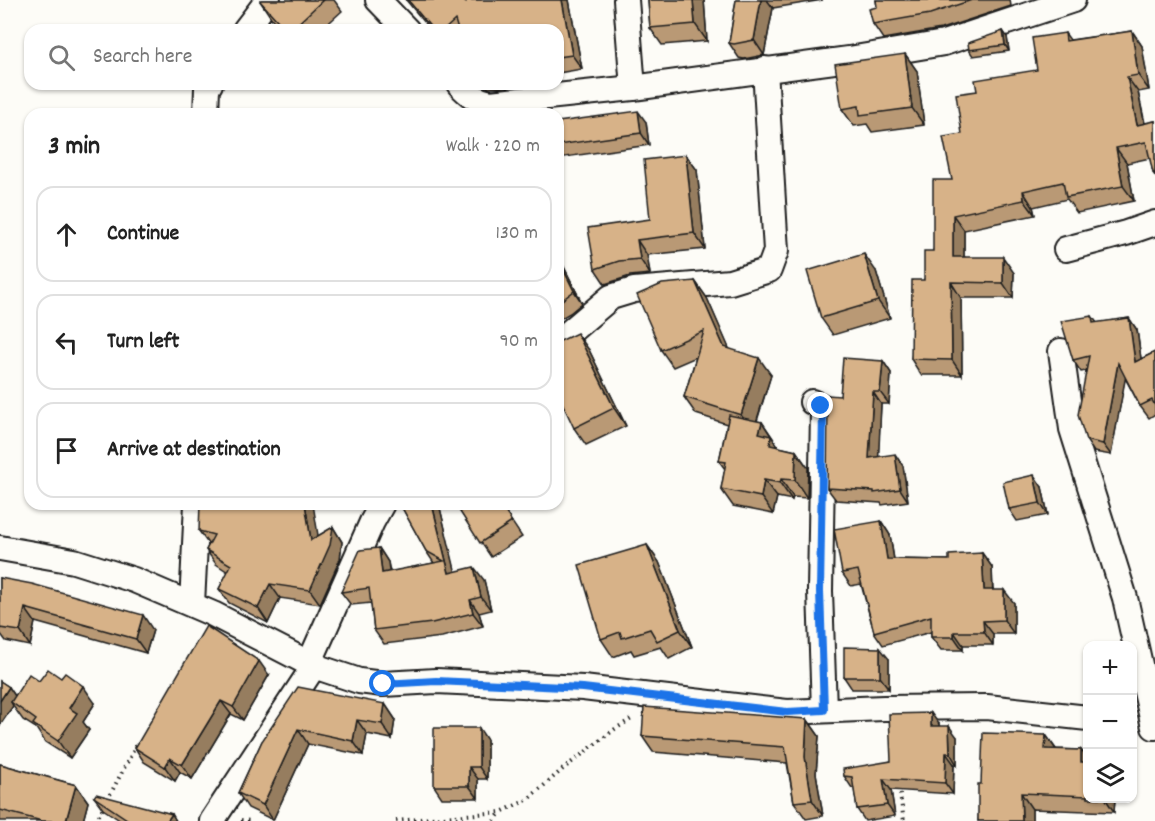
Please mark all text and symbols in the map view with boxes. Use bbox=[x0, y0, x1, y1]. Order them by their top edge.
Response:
search box bbox=[24, 24, 564, 90]
icon: search bbox=[45, 41, 78, 74]
text: Search here bbox=[93, 42, 192, 73]
text: 3 min bbox=[48, 129, 100, 166]
text: Walk · 220 m bbox=[446, 133, 540, 161]
icon: ahead bbox=[50, 218, 83, 251]
text: Continue bbox=[107, 219, 179, 250]
text: 130 m bbox=[496, 220, 538, 248]
icon: left bbox=[50, 326, 83, 359]
text: Turn left bbox=[107, 327, 179, 358]
text: 90 m bbox=[500, 328, 538, 356]
route end bbox=[807, 392, 833, 418]
icon: arrive bbox=[50, 434, 83, 467]
text: Arrive at destination bbox=[107, 435, 281, 466]
map controls bbox=[1083, 641, 1137, 803]
button: + bbox=[1083, 641, 1137, 695]
route start bbox=[369, 670, 395, 696]
button: − bbox=[1083, 695, 1137, 749]
button: layers bbox=[1083, 749, 1137, 803]

